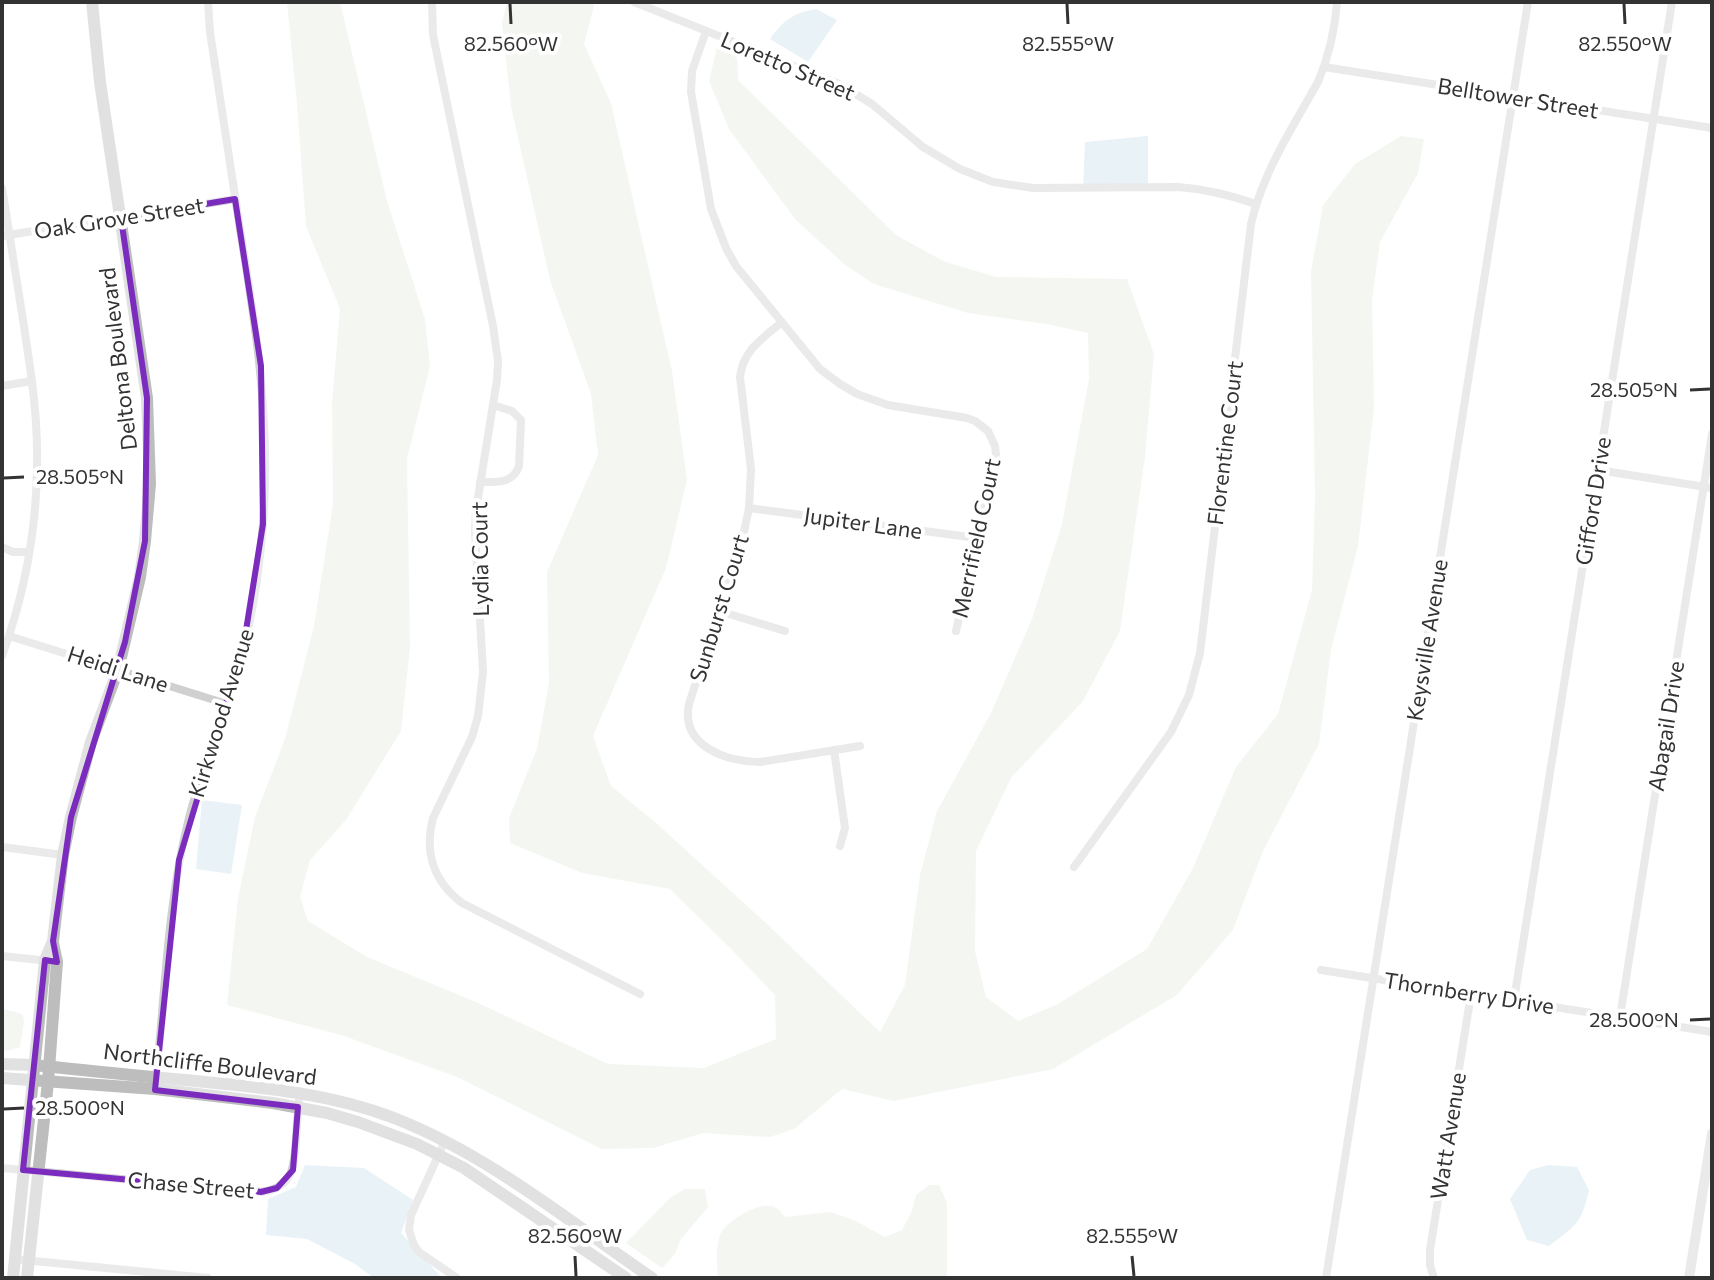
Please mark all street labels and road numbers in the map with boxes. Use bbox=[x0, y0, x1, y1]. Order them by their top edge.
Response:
street label: Loretto Street bbox=[717, 25, 859, 106]
street label: Belltower Street bbox=[1436, 71, 1600, 124]
street label: Oak Grove Street bbox=[32, 191, 206, 244]
street label: Deltona Boulevard bbox=[93, 266, 142, 452]
street label: Florentine Court bbox=[1201, 359, 1248, 527]
street label: Gifford Drive bbox=[1569, 435, 1616, 567]
street label: Merrifield Court bbox=[945, 456, 1006, 620]
street label: Lydia Court bbox=[465, 501, 494, 617]
street label: Jupiter Lane bbox=[802, 501, 924, 544]
street label: Sunburst Court bbox=[683, 531, 754, 685]
street label: Keysville Avenue bbox=[1400, 557, 1453, 723]
street label: Kirkwood Avenue bbox=[182, 625, 259, 800]
street label: Heidi Lane bbox=[64, 640, 172, 698]
street label: Abagail Drive bbox=[1642, 659, 1689, 793]
street label: Thornberry Drive bbox=[1382, 966, 1556, 1019]
street label: Northcliffe Boulevard bbox=[102, 1037, 318, 1090]
street label: Watt Avenue bbox=[1424, 1070, 1471, 1201]
street label: Chase Street bbox=[127, 1166, 256, 1203]

